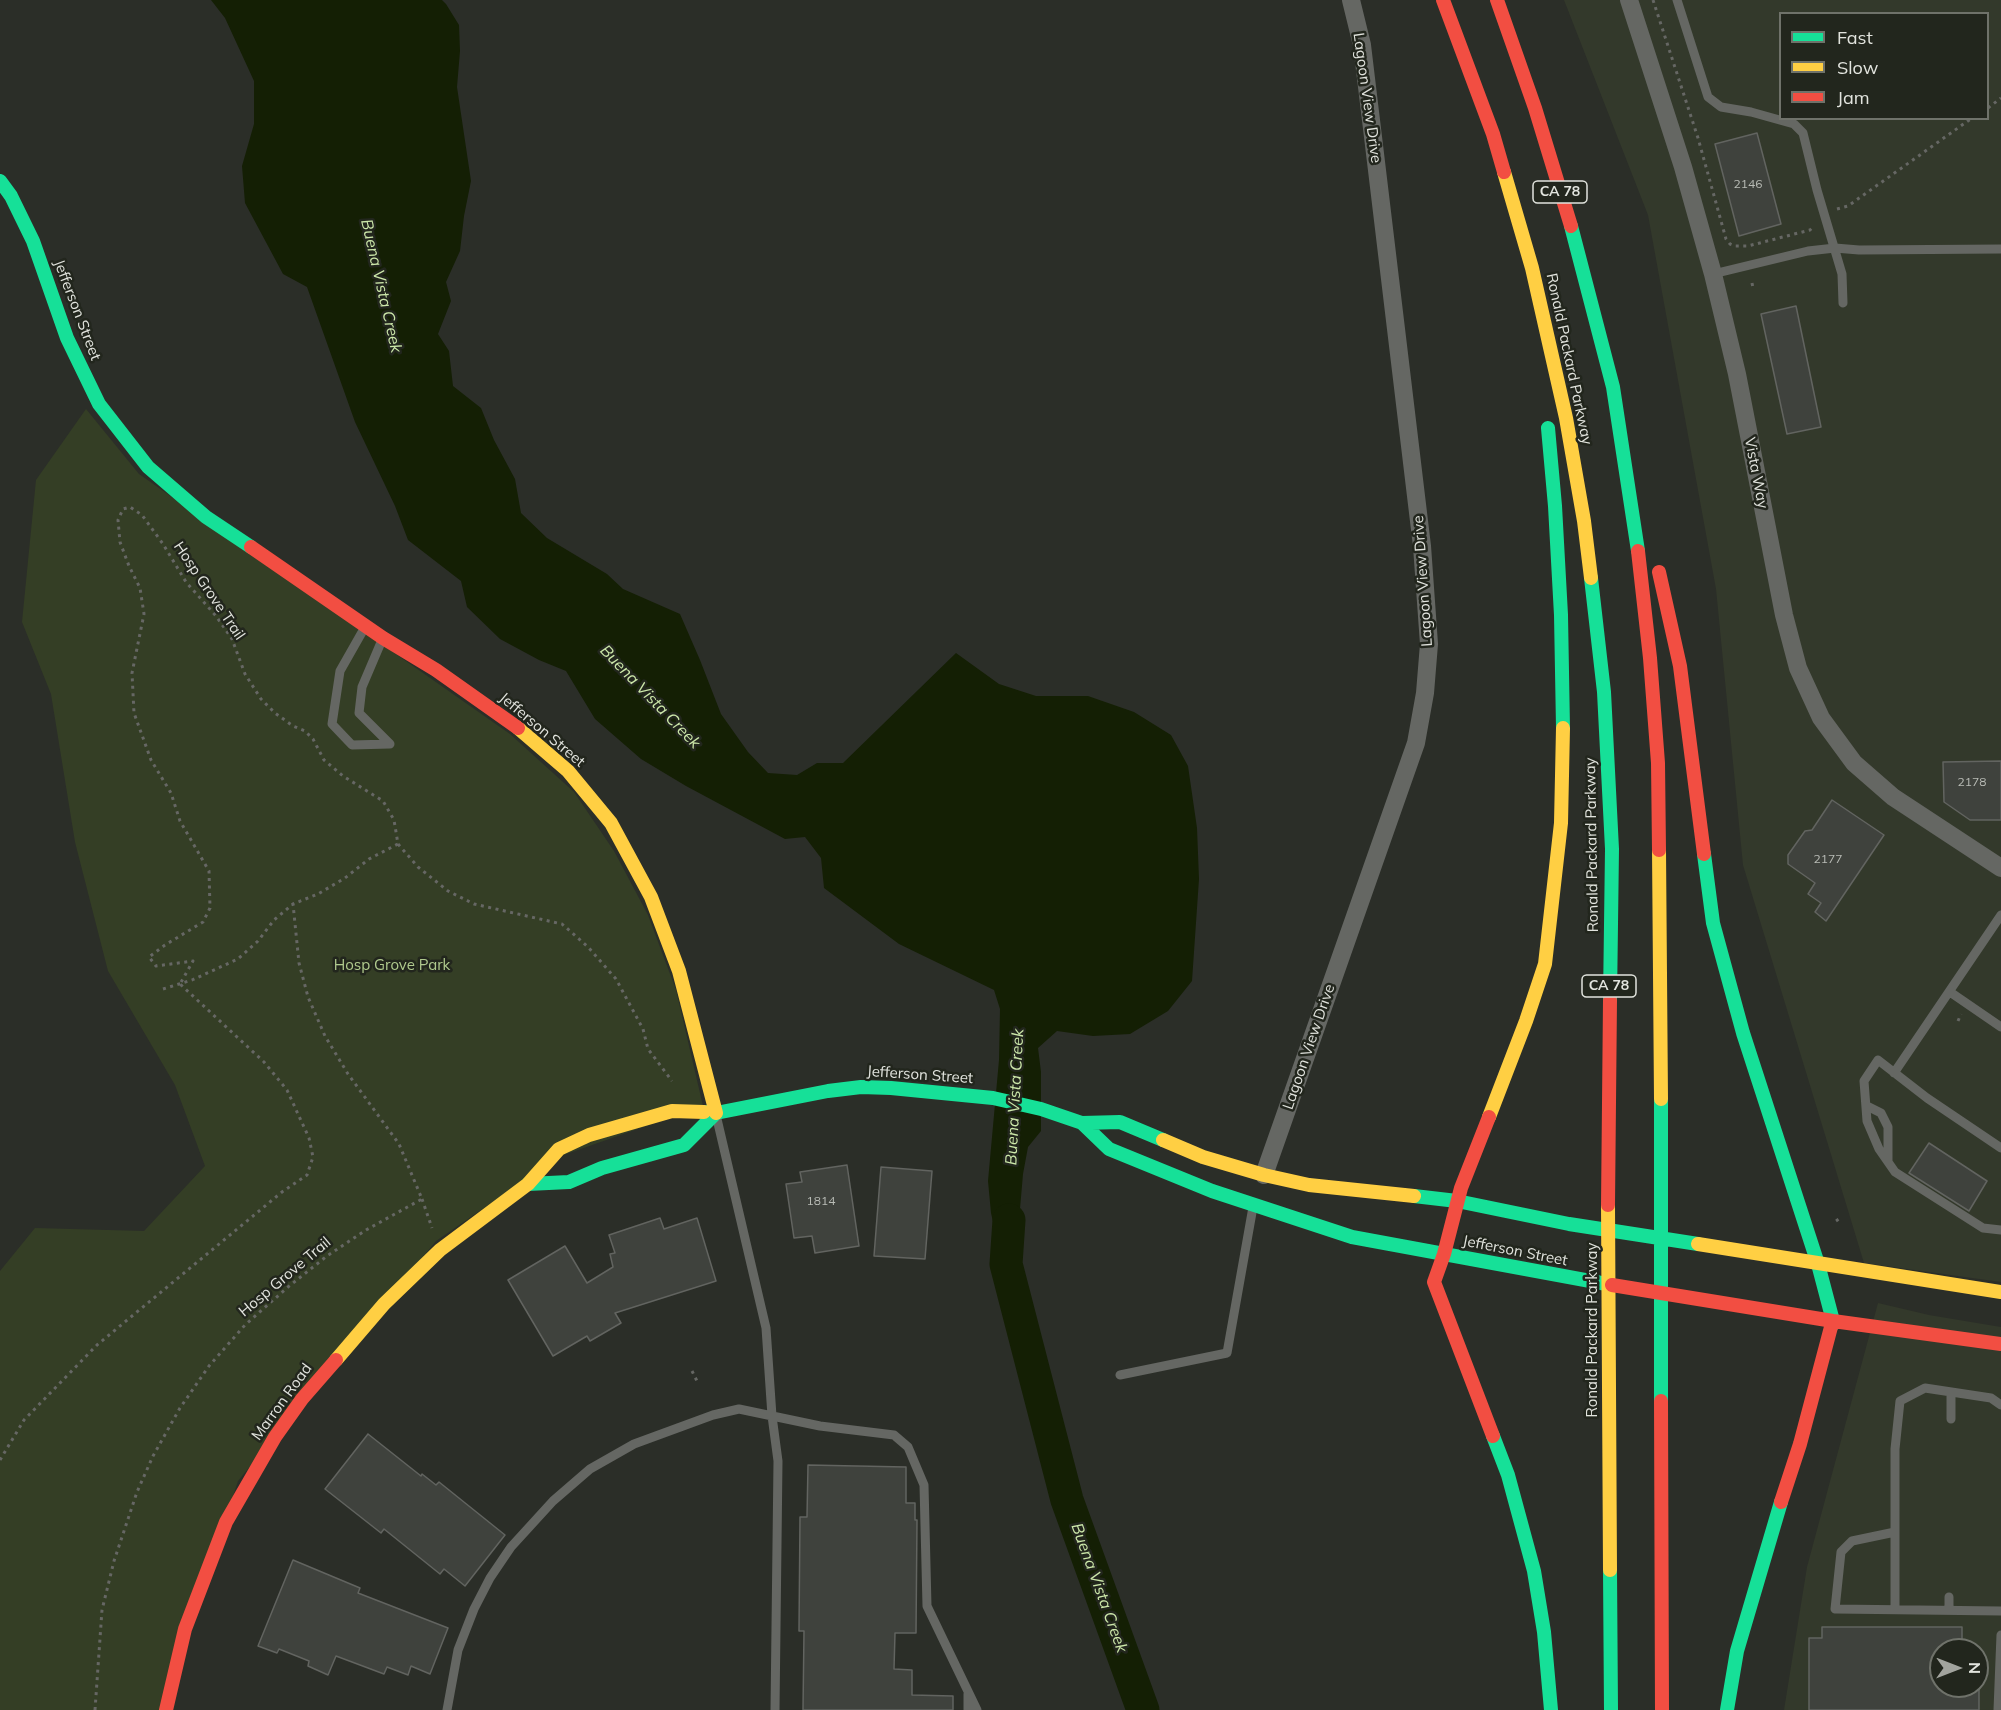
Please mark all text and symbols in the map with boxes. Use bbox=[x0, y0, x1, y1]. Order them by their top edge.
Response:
legend bbox=[1779, 12, 1989, 120]
text: Fast bbox=[1837, 26, 1873, 49]
street label: Lagoon View Drive bbox=[1349, 32, 1385, 164]
text: Slow bbox=[1837, 56, 1878, 79]
text: Jam bbox=[1837, 86, 1870, 109]
house number: 2146 bbox=[1734, 177, 1762, 191]
road number: CA 78 bbox=[1533, 181, 1587, 203]
water label: Buena Vista Creek bbox=[356, 217, 406, 355]
street label: Jefferson Street bbox=[50, 257, 104, 363]
street label: Ronald Packard Parkway bbox=[1542, 272, 1596, 446]
street label: Vista Way bbox=[1740, 436, 1772, 510]
street label: Lagoon View Drive bbox=[1409, 515, 1437, 647]
street label: Hosp Grove Trail bbox=[170, 538, 248, 644]
water label: Buena Vista Creek bbox=[596, 641, 704, 753]
street label: Jefferson Street bbox=[495, 689, 589, 771]
street label: Ronald Packard Parkway bbox=[1581, 757, 1603, 933]
house number: 2178 bbox=[1958, 775, 1986, 789]
house number: 2177 bbox=[1814, 852, 1842, 866]
park label: Hosp Grove Park bbox=[334, 956, 450, 974]
road number: CA 78 bbox=[1582, 975, 1636, 997]
street label: Lagoon View Drive bbox=[1279, 982, 1339, 1112]
water label: Buena Vista Creek bbox=[1002, 1028, 1028, 1166]
street label: Jefferson Street bbox=[866, 1062, 974, 1088]
house number: 1814 bbox=[807, 1194, 835, 1208]
street label: Jefferson Street bbox=[1461, 1232, 1569, 1270]
street label: Hosp Grove Trail bbox=[235, 1233, 335, 1321]
street label: Ronald Packard Parkway bbox=[1583, 1243, 1601, 1417]
street label: Marron Road bbox=[248, 1360, 316, 1444]
water label: Buena Vista Creek bbox=[1067, 1521, 1131, 1655]
north arrow bbox=[1929, 1638, 1989, 1698]
text: N bbox=[1965, 1662, 1985, 1674]

